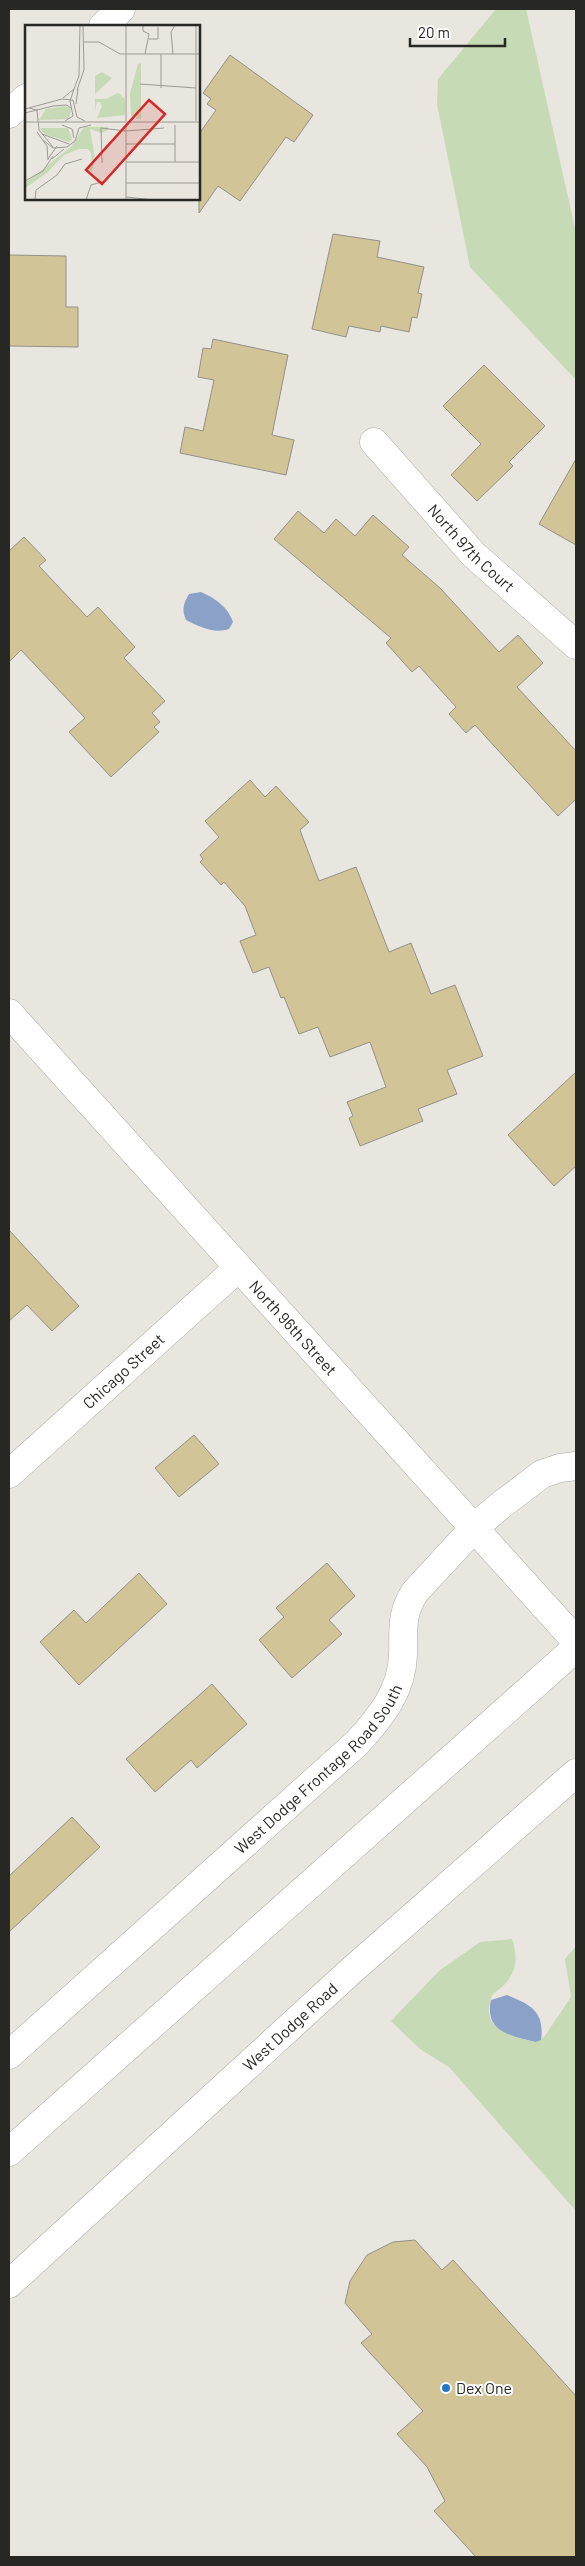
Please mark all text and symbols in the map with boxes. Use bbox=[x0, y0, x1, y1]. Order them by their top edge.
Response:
scale bar bbox=[410, 15, 505, 47]
text: 20 m bbox=[418, 23, 450, 41]
inset map bbox=[25, 25, 200, 200]
street label: North 97th Court bbox=[424, 500, 519, 595]
street label: North 96th Street bbox=[246, 1276, 341, 1379]
street label: Chicago Street bbox=[78, 1329, 168, 1412]
street label: West Dodge Frontage Road South bbox=[230, 1681, 405, 1857]
street label: West Dodge Road bbox=[238, 1978, 341, 2074]
place label: Dex One bbox=[456, 2378, 512, 2397]
marker: Dex One bbox=[440, 2382, 452, 2394]

